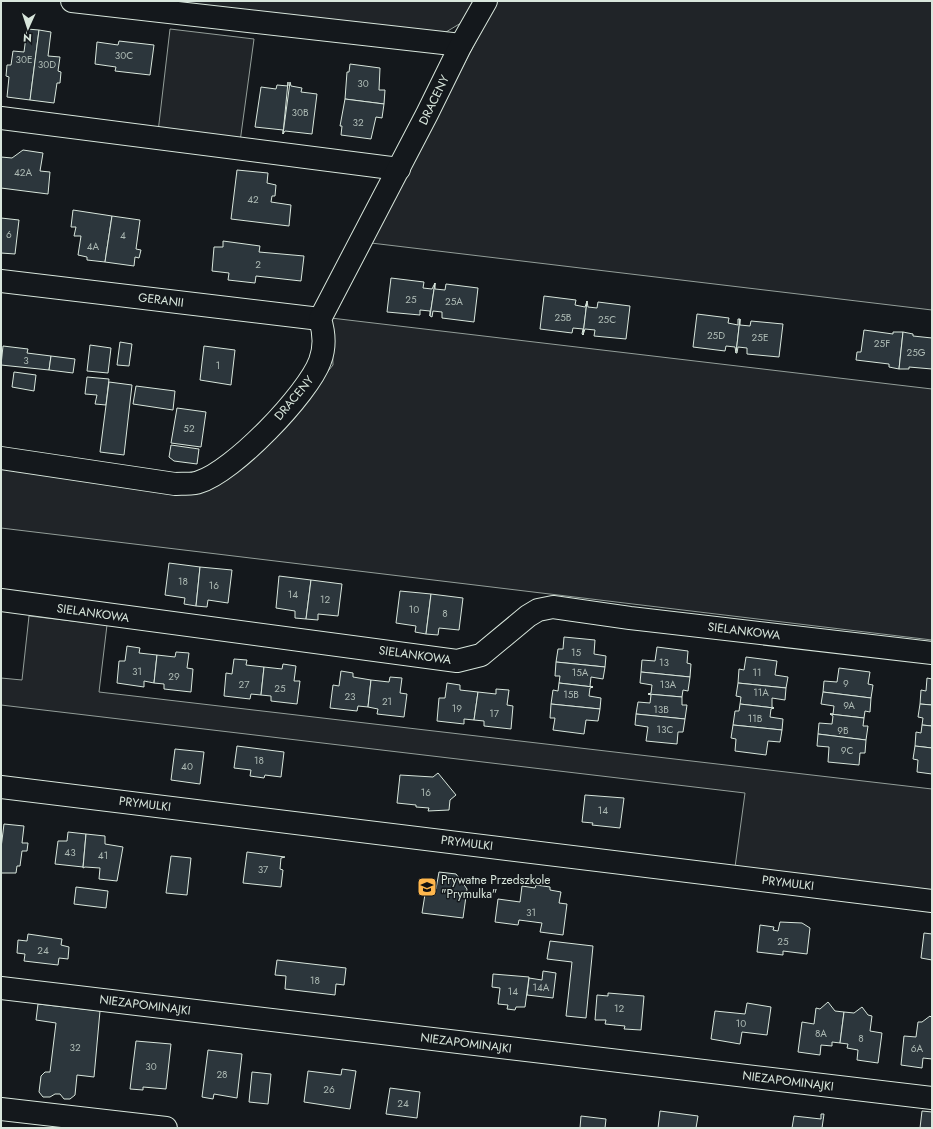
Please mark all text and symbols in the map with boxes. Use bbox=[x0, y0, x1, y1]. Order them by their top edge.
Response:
north arrow bbox=[8, 8, 48, 48]
text: N bbox=[23, 30, 32, 46]
house number: 30C bbox=[115, 48, 133, 63]
house number: 30E bbox=[16, 52, 32, 67]
house number: 30D bbox=[38, 57, 56, 72]
street label: DRACENY bbox=[414, 72, 454, 128]
house number: 30 bbox=[357, 76, 369, 91]
house number: 30B bbox=[291, 105, 309, 120]
house number: 32 bbox=[352, 115, 364, 130]
house number: 42A bbox=[14, 165, 32, 180]
house number: 42 bbox=[247, 192, 259, 207]
house number: 6 bbox=[6, 227, 12, 242]
house number: 4 bbox=[120, 228, 126, 243]
house number: 4A bbox=[87, 239, 100, 254]
house number: 2 bbox=[255, 257, 261, 272]
street label: GERANII bbox=[137, 288, 185, 312]
house number: 25 bbox=[405, 292, 417, 307]
house number: 25A bbox=[445, 294, 463, 309]
house number: 25B bbox=[555, 310, 572, 325]
house number: 25C bbox=[598, 312, 616, 327]
house number: 25D bbox=[707, 328, 725, 343]
house number: 25E bbox=[752, 330, 768, 345]
house number: 25F bbox=[874, 336, 890, 351]
house number: 25G bbox=[906, 345, 926, 360]
house number: 3 bbox=[23, 353, 29, 368]
house number: 1 bbox=[216, 358, 220, 373]
street label: DRACENY bbox=[270, 372, 318, 424]
house number: 52 bbox=[183, 421, 195, 436]
house number: 18 bbox=[178, 574, 188, 589]
house number: 16 bbox=[209, 578, 219, 593]
house number: 14 bbox=[288, 587, 298, 602]
house number: 12 bbox=[320, 592, 330, 607]
street label: SIELANKOWA bbox=[56, 599, 130, 627]
house number: 10 bbox=[409, 602, 419, 617]
house number: 8 bbox=[442, 606, 448, 621]
street label: SIELANKOWA bbox=[707, 618, 781, 644]
street label: SIELANKOWA bbox=[378, 641, 452, 669]
house number: 15 bbox=[571, 645, 581, 660]
house number: 13 bbox=[659, 655, 670, 670]
house number: 31 bbox=[132, 664, 142, 679]
house number: 15A bbox=[572, 665, 589, 680]
house number: 11 bbox=[753, 665, 762, 680]
house number: 29 bbox=[168, 669, 180, 684]
house number: 9 bbox=[843, 676, 849, 691]
house number: 27 bbox=[239, 677, 250, 692]
house number: 13A bbox=[660, 677, 677, 692]
house number: 25 bbox=[274, 681, 286, 696]
house number: 11A bbox=[753, 685, 769, 700]
house number: 15B bbox=[563, 687, 579, 702]
house number: 23 bbox=[344, 689, 356, 704]
house number: 21 bbox=[382, 694, 392, 709]
house number: 9A bbox=[843, 698, 855, 713]
house number: 19 bbox=[452, 701, 462, 716]
house number: 13B bbox=[653, 702, 669, 717]
house number: 17 bbox=[489, 706, 500, 721]
house number: 11B bbox=[748, 711, 763, 726]
house number: 13C bbox=[657, 722, 674, 737]
house number: 9B bbox=[837, 723, 849, 738]
house number: 9C bbox=[841, 743, 853, 758]
house number: 18 bbox=[254, 753, 264, 768]
house number: 40 bbox=[181, 759, 193, 774]
house number: 16 bbox=[421, 785, 431, 800]
street label: PRYMULKI bbox=[118, 792, 172, 816]
house number: 14 bbox=[598, 803, 608, 818]
street label: PRYMULKI bbox=[440, 831, 494, 855]
house number: 43 bbox=[64, 845, 76, 860]
house number: 41 bbox=[98, 848, 108, 863]
house number: 37 bbox=[258, 862, 269, 877]
place label: Prywatne Przedszkole "Prymulka" bbox=[441, 871, 550, 903]
street label: PRYMULKI bbox=[761, 871, 815, 895]
school or university icon: Prywatne Przedszkole "Prymulka" bbox=[416, 876, 438, 898]
house number: 31 bbox=[526, 905, 536, 920]
house number: 25 bbox=[777, 934, 789, 949]
house number: 24 bbox=[37, 943, 49, 958]
house number: 18 bbox=[310, 973, 320, 988]
house number: 14A bbox=[533, 980, 550, 995]
house number: 14 bbox=[508, 984, 518, 999]
street label: NIEZAPOMINAJKI bbox=[98, 990, 192, 1020]
house number: 12 bbox=[614, 1001, 624, 1016]
house number: 10 bbox=[736, 1016, 746, 1031]
house number: 8A bbox=[815, 1026, 827, 1041]
street label: NIEZAPOMINAJKI bbox=[419, 1028, 513, 1058]
house number: 8 bbox=[858, 1031, 864, 1046]
house number: 32 bbox=[69, 1040, 81, 1055]
house number: 6A bbox=[911, 1041, 924, 1056]
house number: 30 bbox=[145, 1059, 157, 1074]
street label: NIEZAPOMINAJKI bbox=[741, 1066, 835, 1096]
house number: 28 bbox=[216, 1067, 228, 1082]
house number: 26 bbox=[323, 1082, 335, 1097]
house number: 24 bbox=[397, 1096, 409, 1111]

